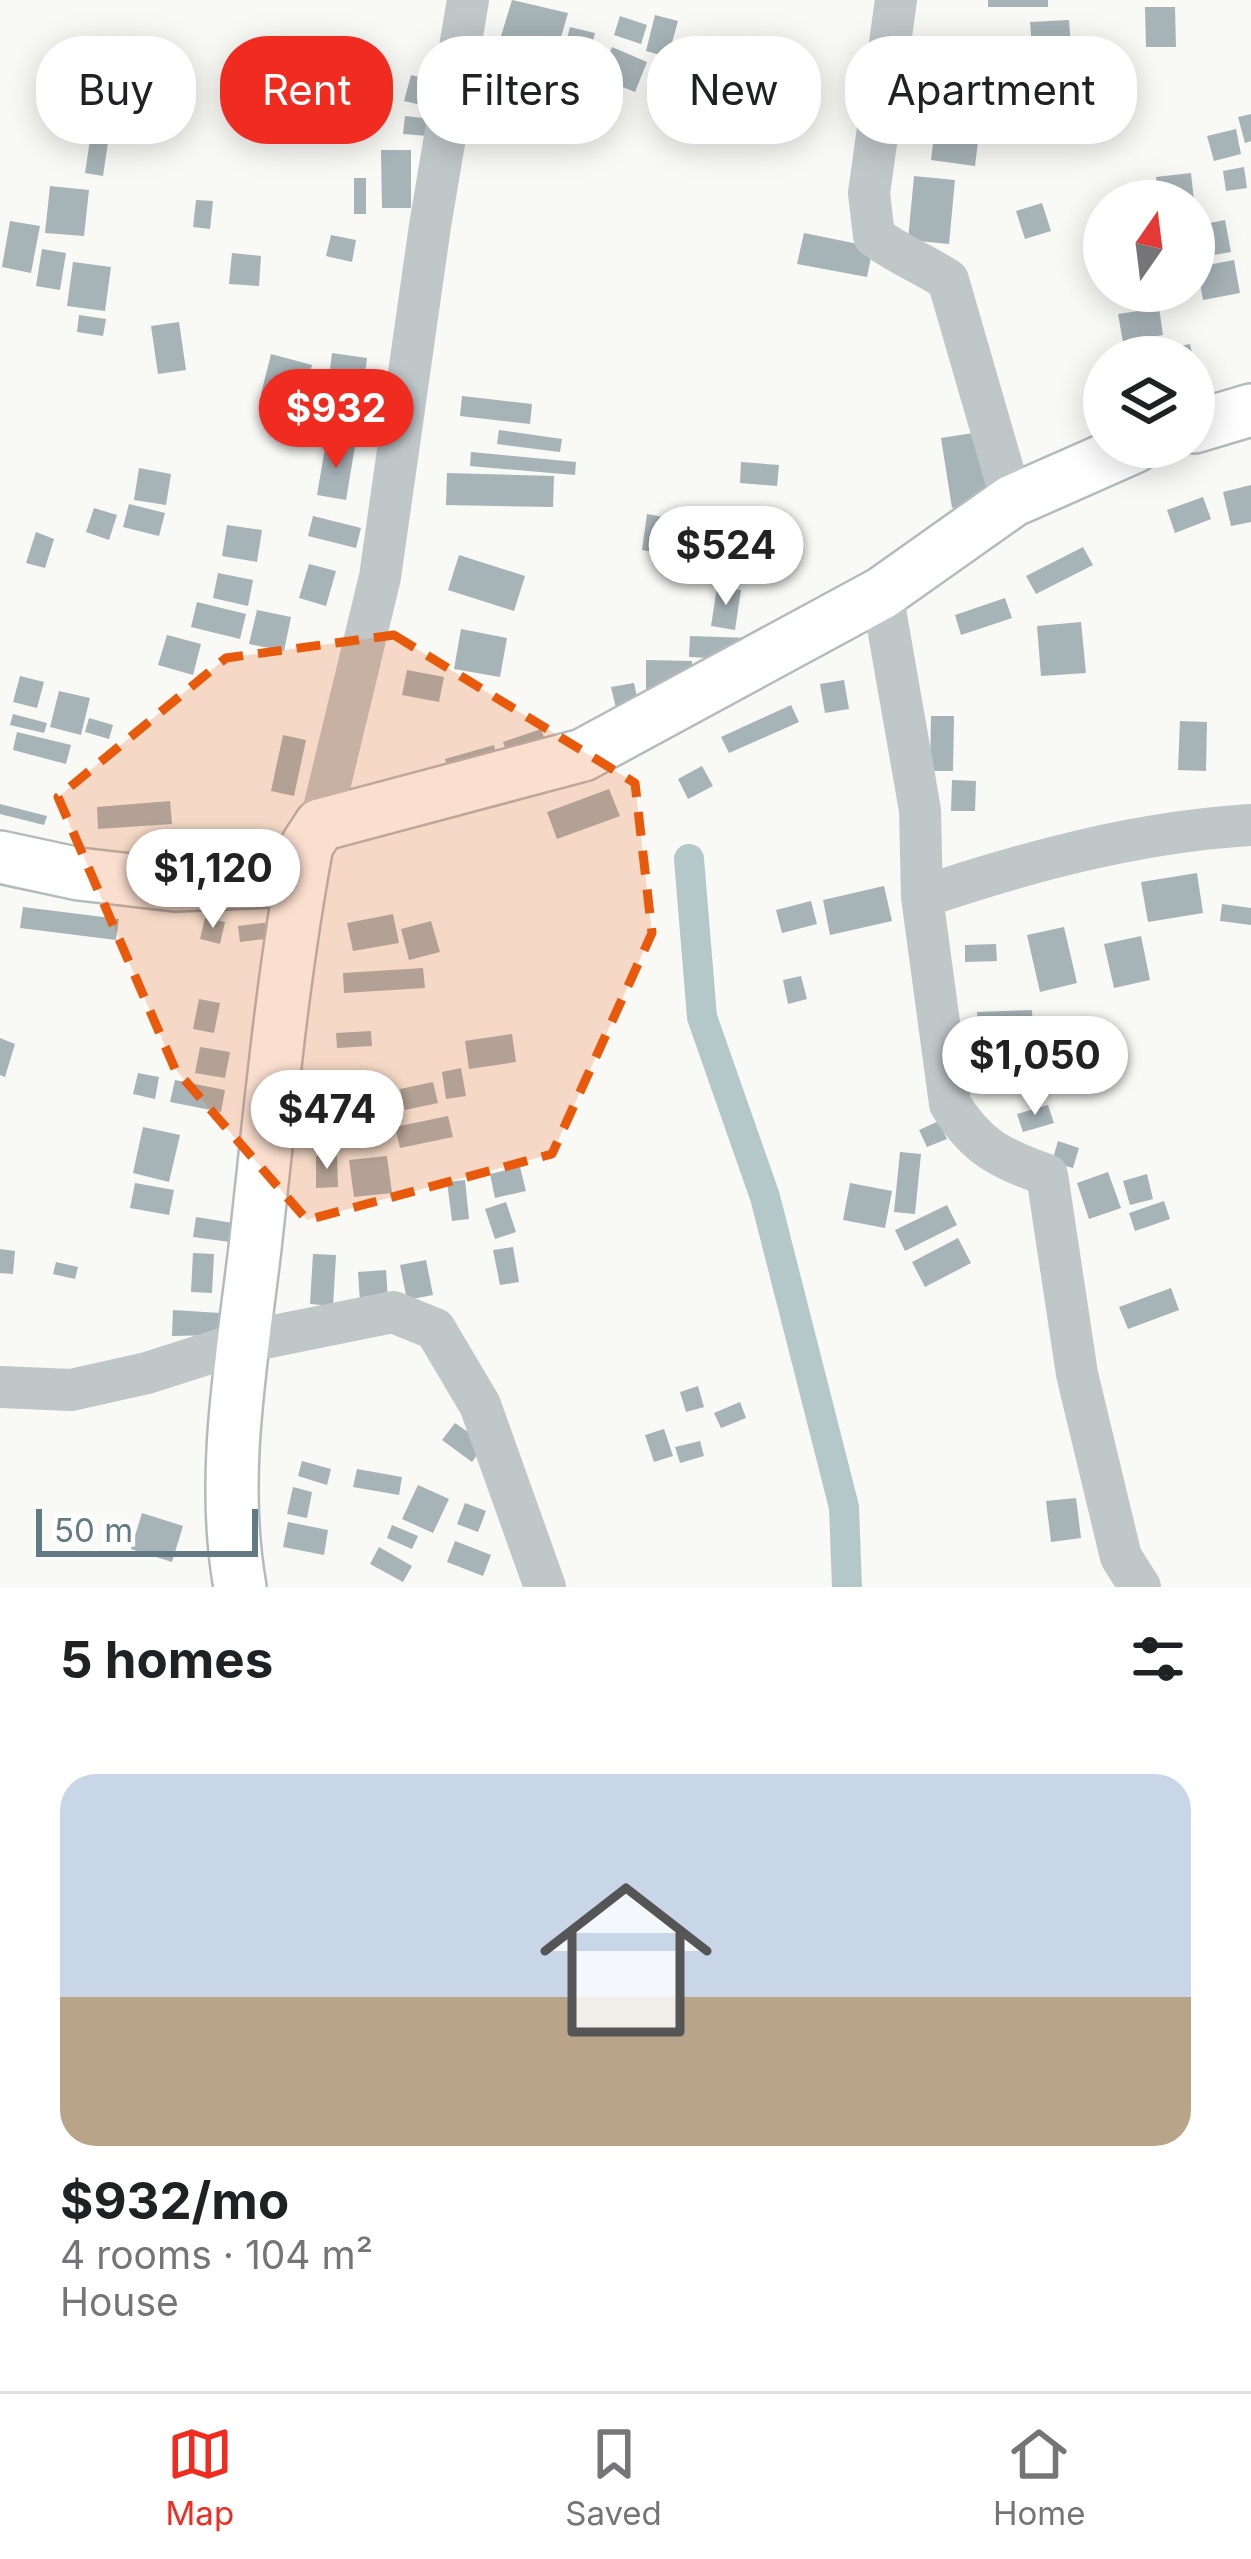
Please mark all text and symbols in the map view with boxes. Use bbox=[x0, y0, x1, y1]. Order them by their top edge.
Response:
chip: Buy bbox=[36, 36, 196, 144]
chip: Rent bbox=[220, 36, 393, 144]
chip: Filters bbox=[417, 36, 623, 144]
chip: New bbox=[647, 36, 821, 144]
chip: Apartment bbox=[845, 36, 1137, 144]
north arrow bbox=[1083, 180, 1215, 312]
map controls bbox=[1083, 180, 1215, 468]
button: layers bbox=[1083, 336, 1215, 468]
pin: $932 bbox=[265, 369, 407, 471]
text: $932 bbox=[286, 384, 386, 431]
pin: $524 bbox=[655, 506, 797, 608]
text: $524 bbox=[676, 521, 776, 568]
pin: $1,120 bbox=[115, 829, 311, 931]
text: $1,120 bbox=[153, 844, 273, 891]
pin: $1,050 bbox=[937, 1016, 1133, 1118]
text: $1,050 bbox=[969, 1031, 1101, 1078]
pin: $474 bbox=[256, 1070, 398, 1172]
text: $474 bbox=[278, 1085, 376, 1132]
scale bar bbox=[36, 1503, 258, 1556]
text: 50 m bbox=[54, 1510, 133, 1550]
icon: filters bbox=[1125, 1626, 1191, 1692]
text: 5 homes bbox=[60, 1629, 273, 1690]
icon: home bbox=[518, 1852, 734, 2068]
text: $932/mo bbox=[60, 2170, 289, 2231]
text: 4 rooms · 104 m² bbox=[60, 2231, 373, 2278]
text: House bbox=[60, 2278, 179, 2325]
tab: Map bbox=[166, 2421, 234, 2533]
tab: Saved bbox=[565, 2421, 662, 2533]
tab: Home bbox=[993, 2421, 1085, 2533]

